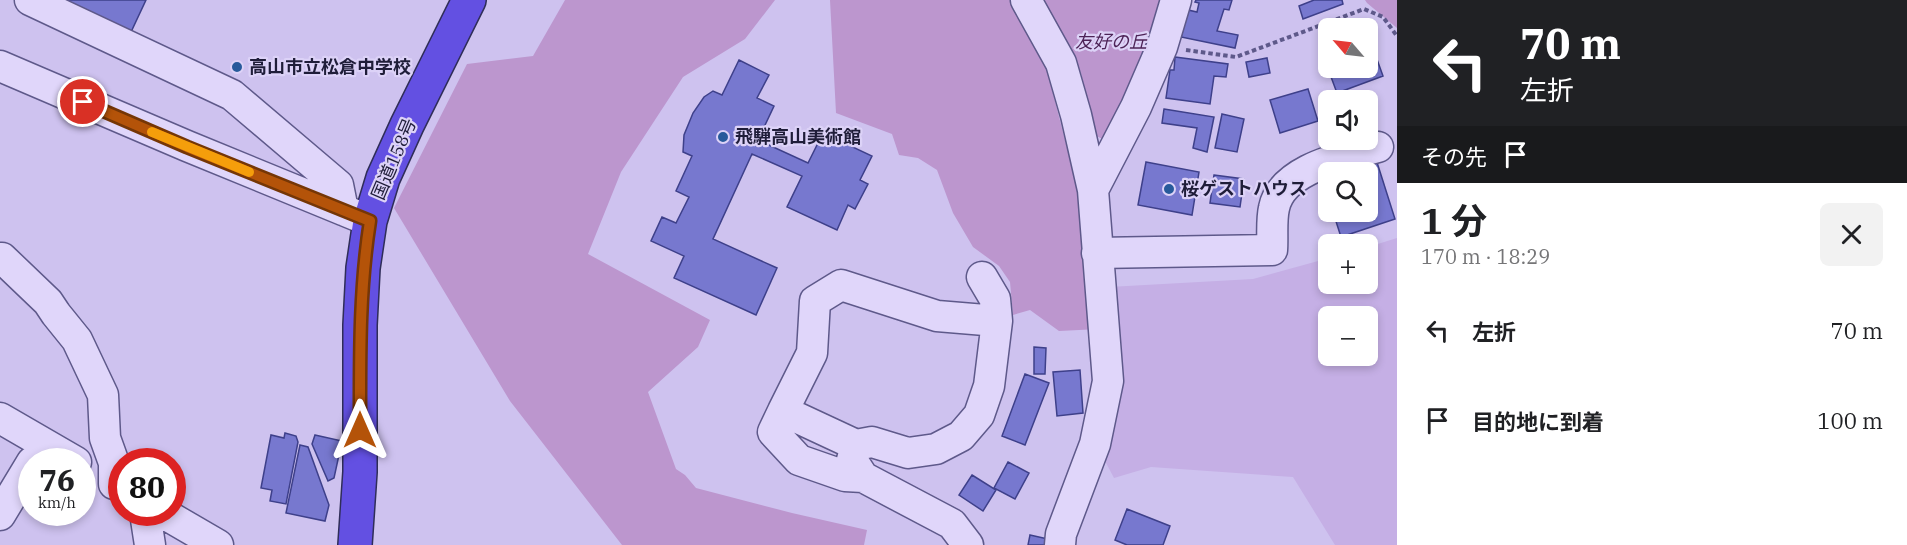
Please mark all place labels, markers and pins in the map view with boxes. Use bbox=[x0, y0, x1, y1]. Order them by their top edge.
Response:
place label: 高山市立松倉中学校 bbox=[249, 55, 411, 78]
marker: 高山市立松倉中学校 bbox=[230, 60, 244, 74]
pin bbox=[57, 76, 108, 127]
place label: 飛騨高山美術館 bbox=[735, 125, 861, 148]
marker: 飛騨高山美術館 bbox=[716, 130, 730, 144]
place label: 桜ゲストハウス bbox=[1181, 177, 1307, 200]
marker: 桜ゲストハウス bbox=[1162, 182, 1176, 196]

